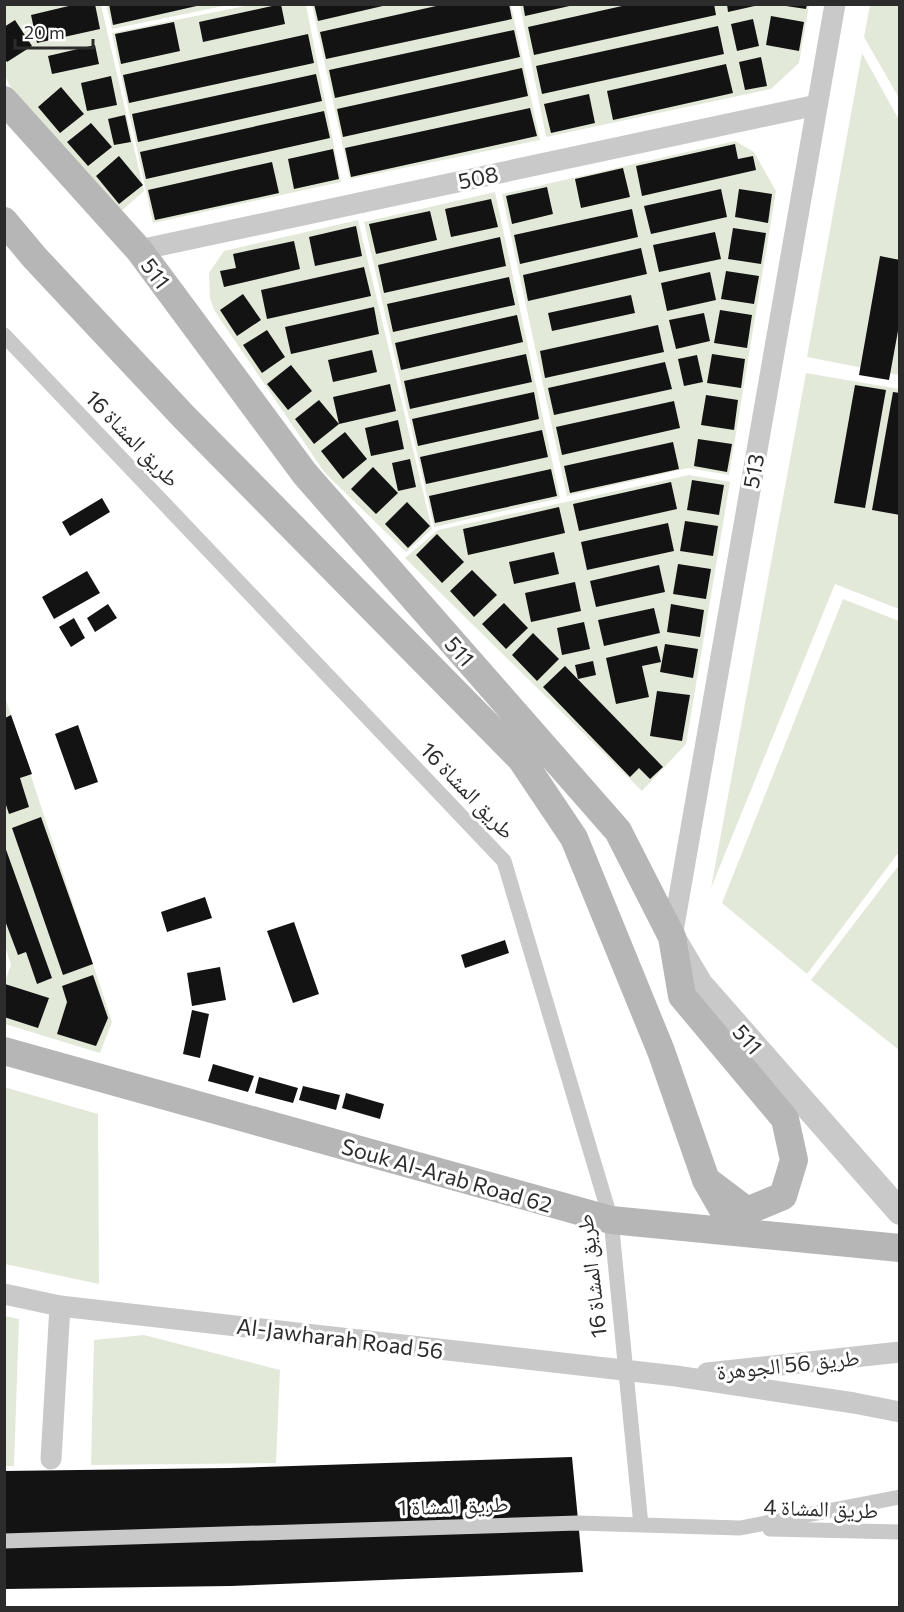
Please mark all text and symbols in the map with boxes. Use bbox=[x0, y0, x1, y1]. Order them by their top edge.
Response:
scale bar bbox=[15, 12, 93, 50]
text: 20 m bbox=[24, 21, 65, 43]
street label: 508 bbox=[455, 160, 501, 194]
street label: 511 bbox=[136, 252, 176, 294]
street label: طريق المشاة 16 bbox=[79, 384, 186, 493]
street label: 513 bbox=[737, 452, 769, 490]
street label: 511 bbox=[439, 630, 481, 672]
street label: طريق المشاة 16 bbox=[414, 736, 521, 845]
street label: 511 bbox=[727, 1018, 769, 1060]
street label: Souk Al-Arab Road 62 bbox=[339, 1132, 555, 1218]
street label: طريق المشاة 16 bbox=[570, 1213, 613, 1339]
street label: Al-Jawharah Road 56 bbox=[235, 1312, 445, 1364]
street label: طريق 56 الجوهرة bbox=[715, 1343, 861, 1386]
street label: طريق المشاة 1 bbox=[397, 1490, 509, 1521]
street label: طريق المشاة 4 bbox=[763, 1493, 879, 1524]

